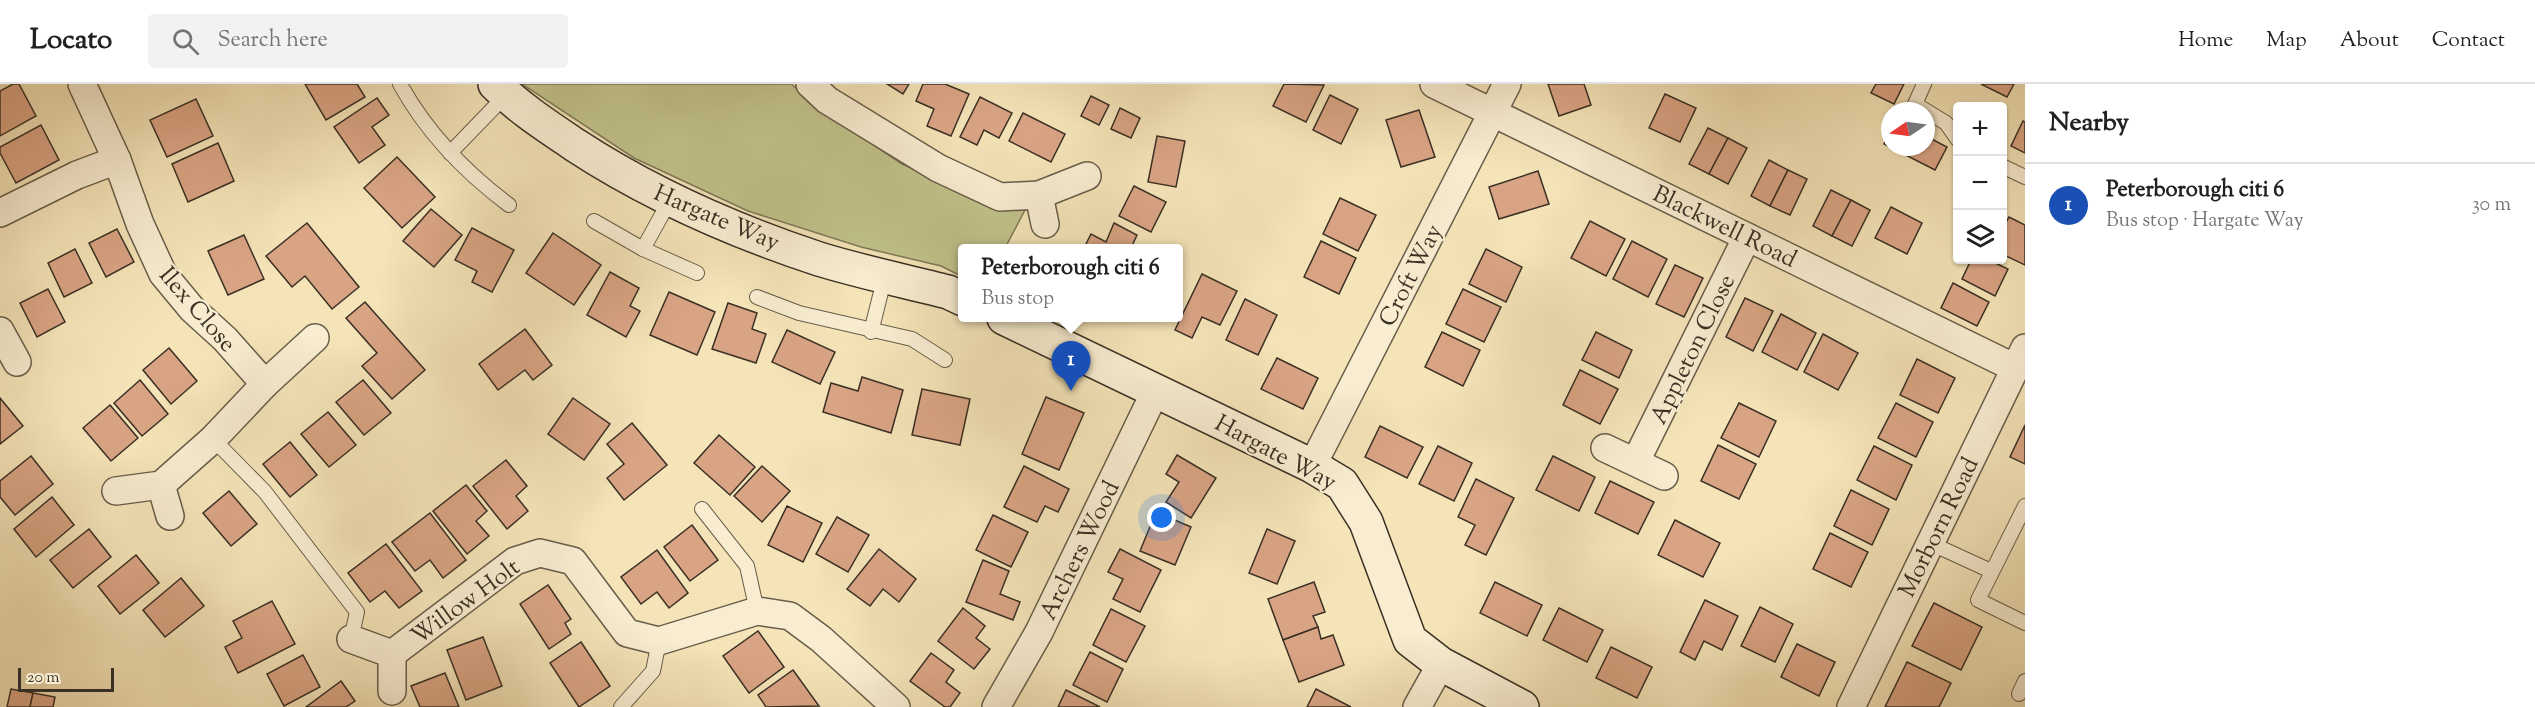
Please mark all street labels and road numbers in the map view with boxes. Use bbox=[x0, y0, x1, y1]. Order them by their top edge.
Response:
street label: Hargate Way bbox=[648, 177, 784, 261]
street label: Blackwell Road bbox=[1646, 178, 1802, 278]
street label: Croft Way bbox=[1372, 219, 1452, 333]
street label: Ilex Close bbox=[150, 260, 243, 360]
street label: Appleton Close bbox=[1643, 269, 1745, 431]
street label: Hargate Way bbox=[1208, 407, 1342, 500]
street label: Morborn Road bbox=[1891, 452, 1989, 604]
street label: Archers Wood bbox=[1032, 475, 1129, 626]
street label: Willow Holt bbox=[405, 551, 528, 654]

